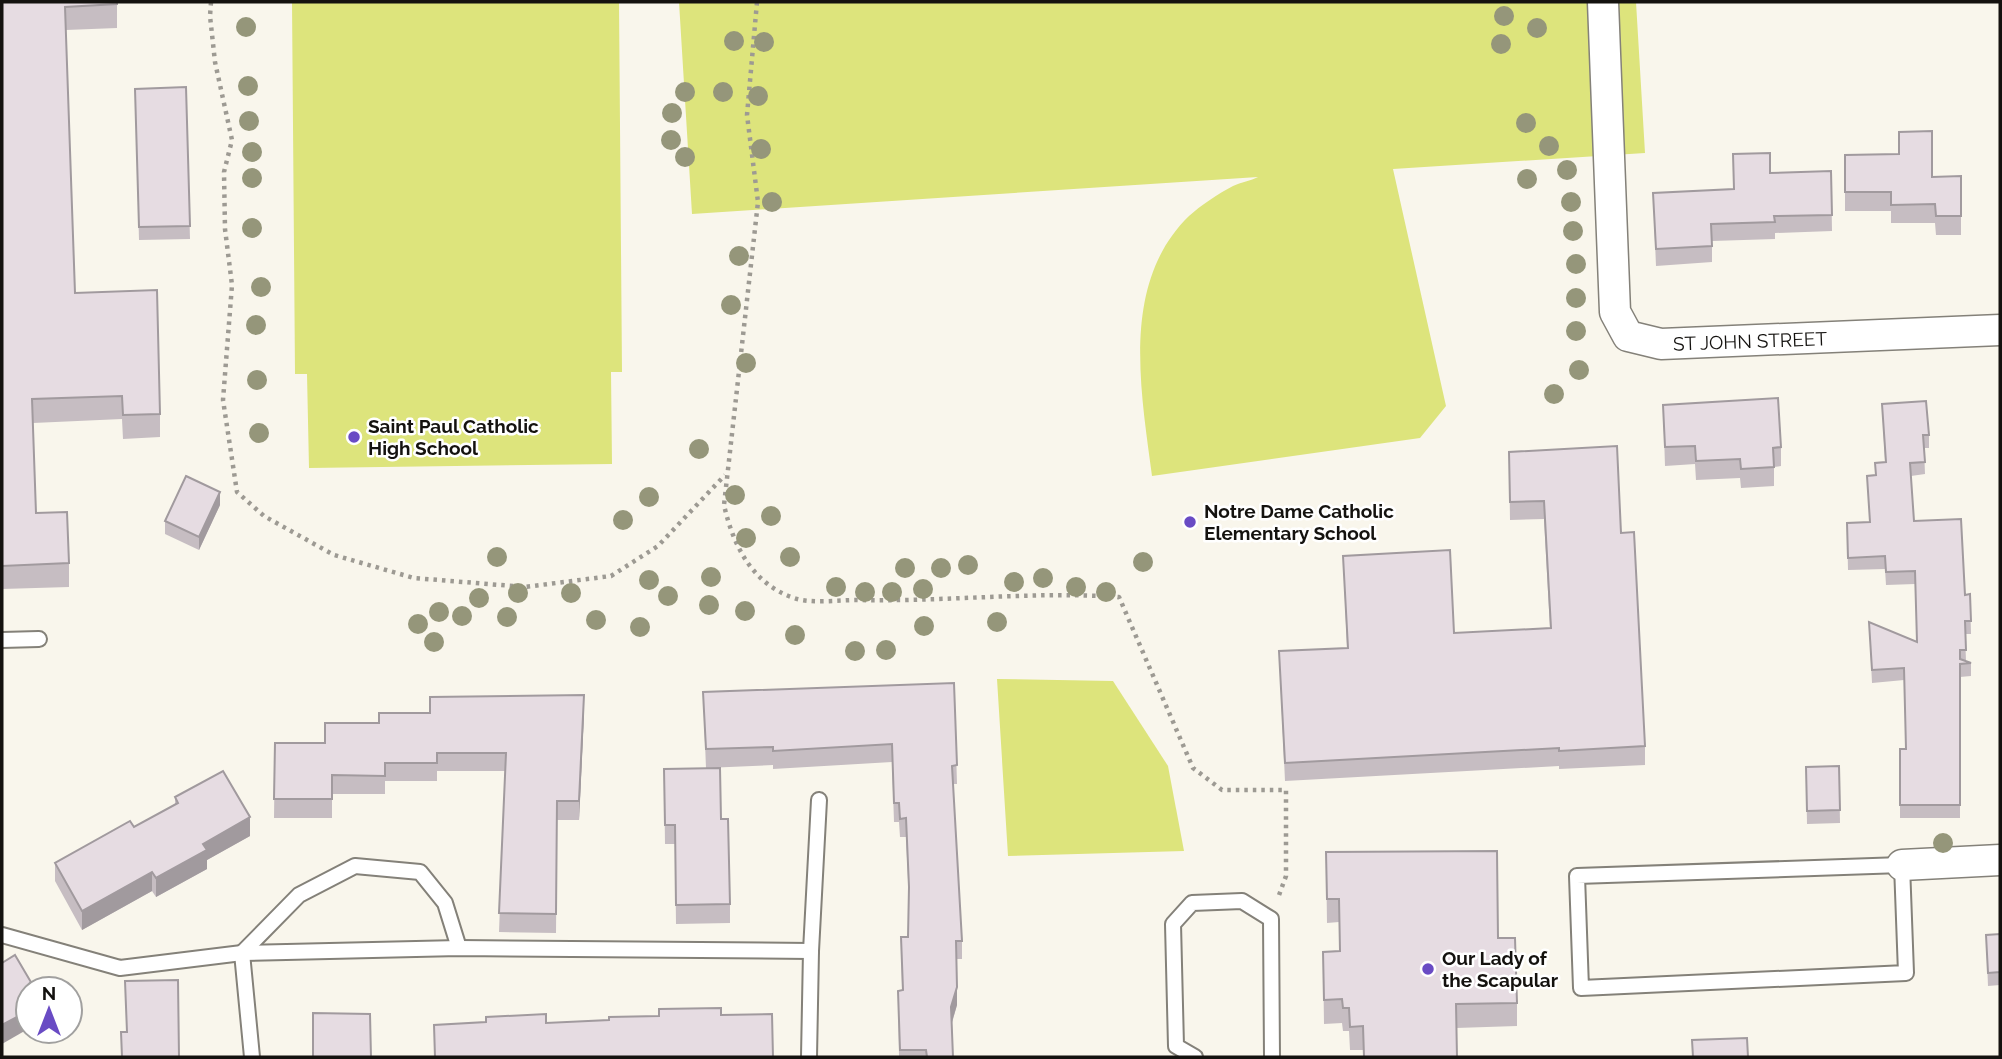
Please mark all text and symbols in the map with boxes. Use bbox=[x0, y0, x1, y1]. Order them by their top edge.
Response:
street label: ST JOHN STREET bbox=[1673, 327, 1828, 355]
place label: Saint Paul Catholic High School bbox=[368, 415, 539, 459]
marker: Saint Paul Catholic High School bbox=[346, 429, 362, 445]
place label: Notre Dame Catholic Elementary School bbox=[1204, 500, 1394, 544]
marker: Notre Dame Catholic Elementary School bbox=[1182, 514, 1198, 530]
place label: Our Lady of the Scapular bbox=[1442, 947, 1559, 991]
marker: Our Lady of the Scapular bbox=[1420, 961, 1436, 977]
north arrow bbox=[14, 975, 84, 1045]
text: N bbox=[42, 982, 56, 1004]

